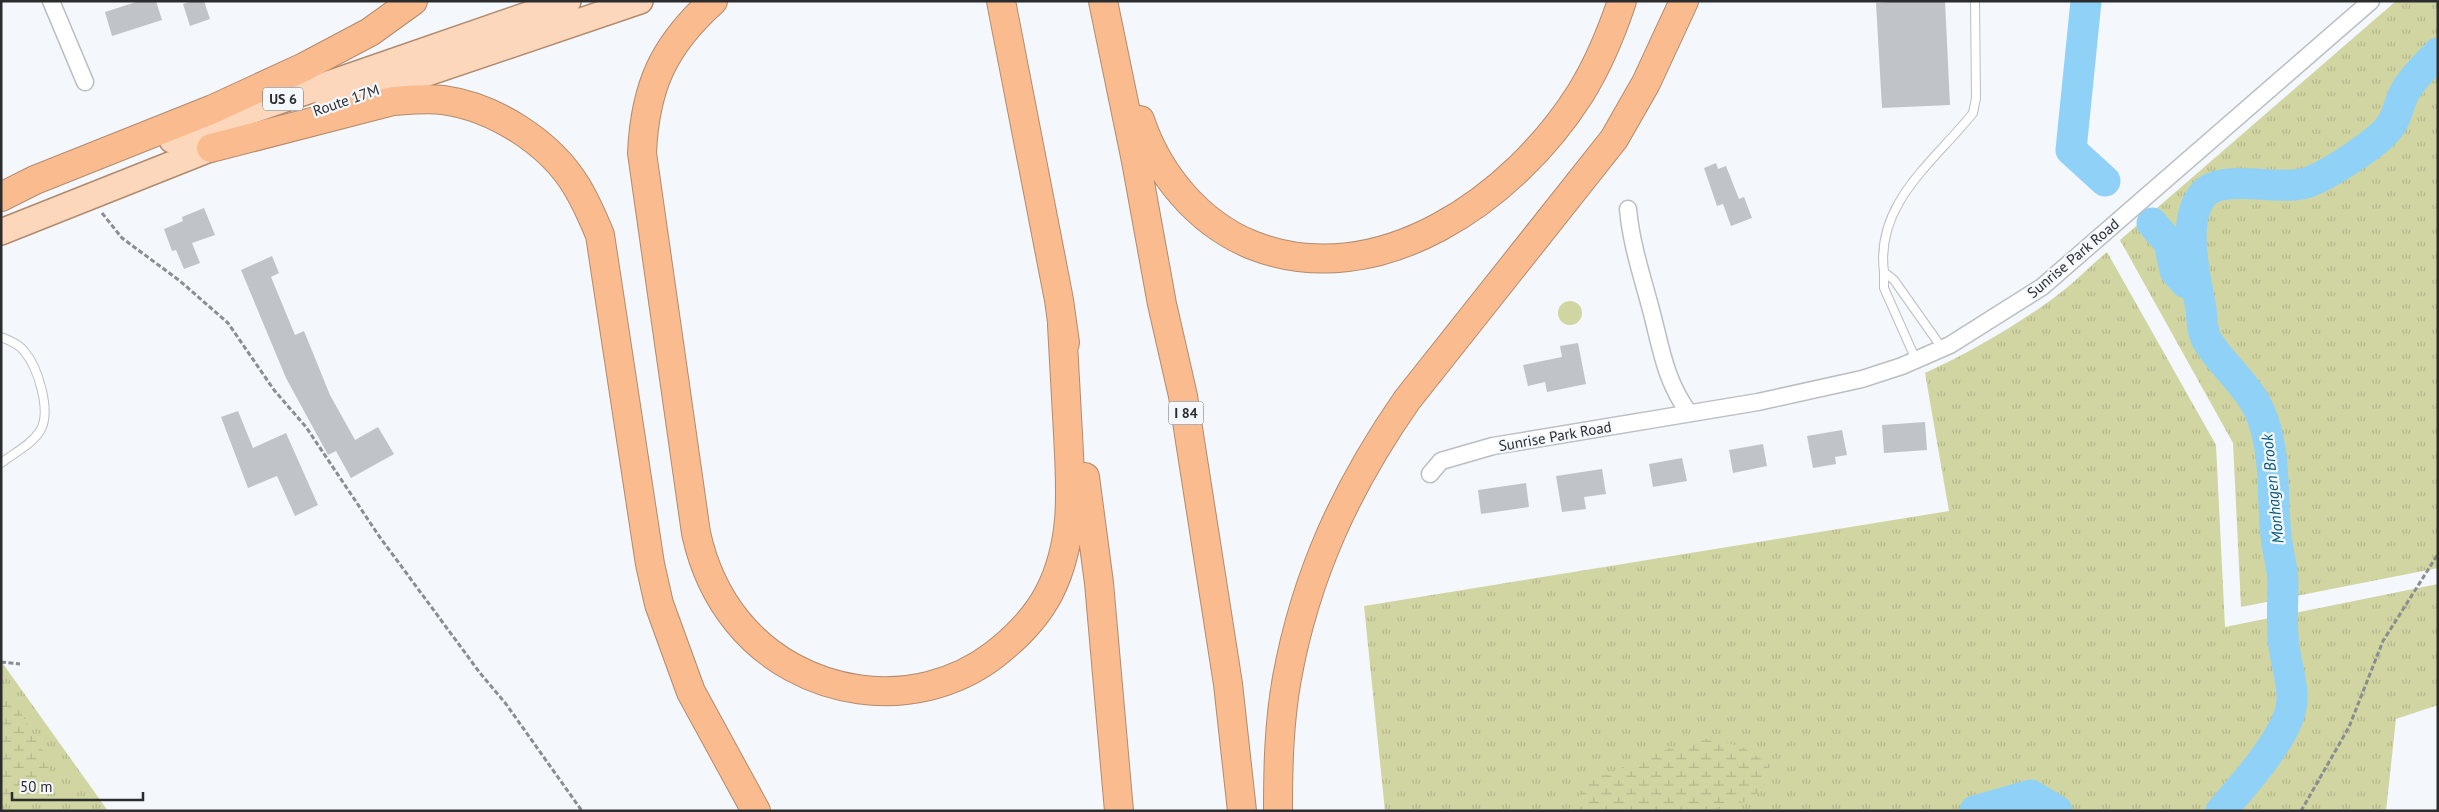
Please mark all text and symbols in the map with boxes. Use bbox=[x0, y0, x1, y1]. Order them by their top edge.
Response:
street label: Route 17M bbox=[310, 80, 382, 120]
road number: US 6 bbox=[263, 88, 303, 110]
street label: Sunrise Park Road bbox=[2023, 214, 2123, 302]
road number: I 84 bbox=[1168, 402, 1204, 424]
street label: Sunrise Park Road bbox=[1497, 417, 1613, 455]
water label: Monhagen Brook bbox=[2256, 432, 2288, 545]
scale bar bbox=[12, 770, 144, 802]
text: 50 m bbox=[20, 777, 53, 796]

